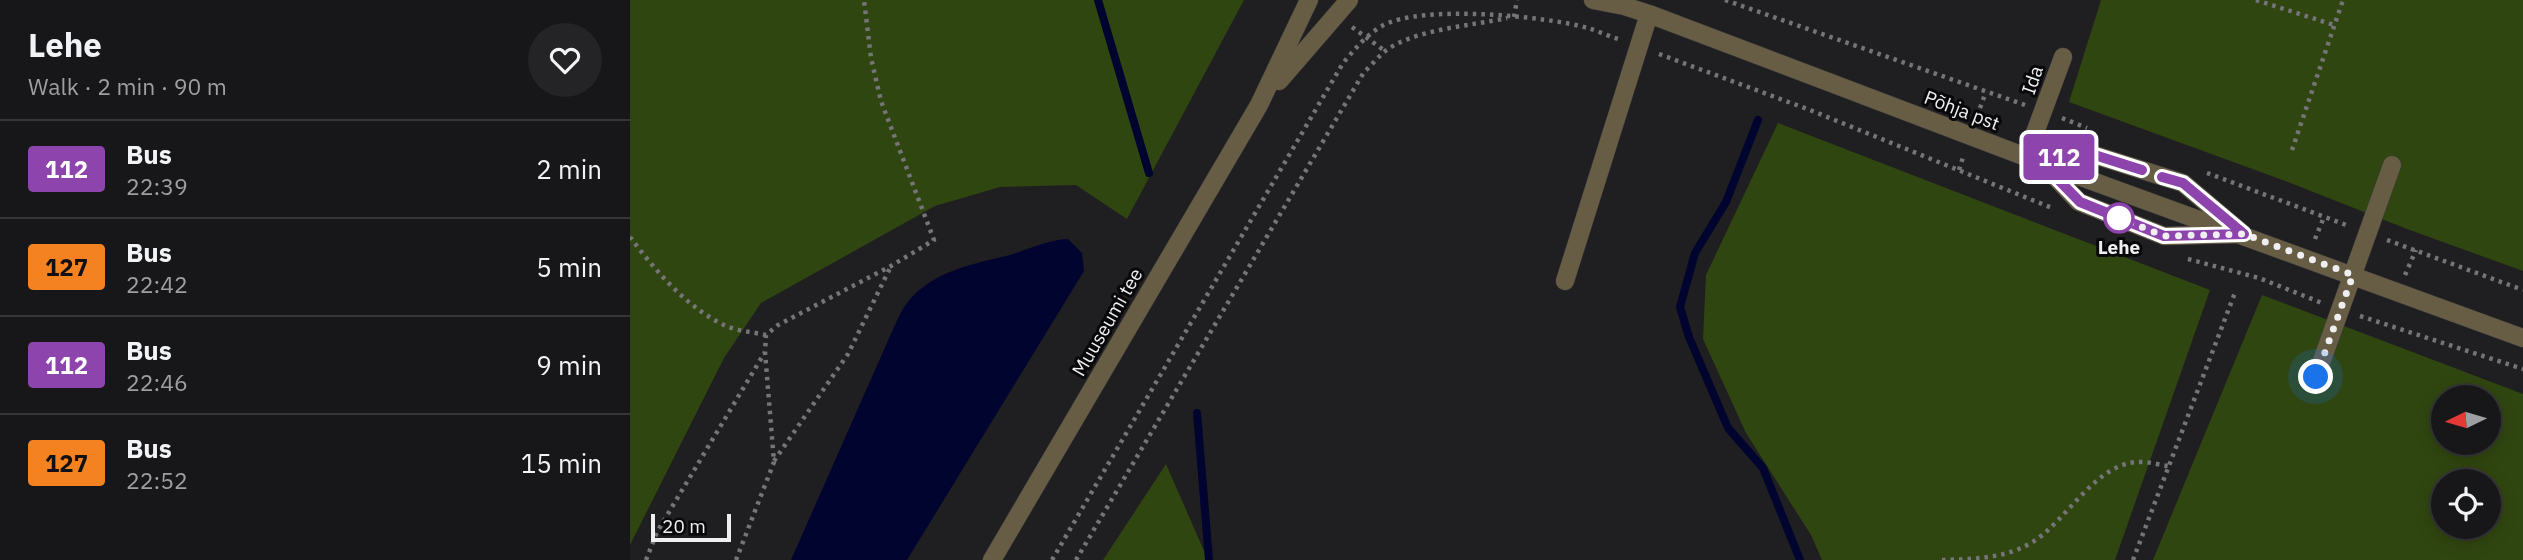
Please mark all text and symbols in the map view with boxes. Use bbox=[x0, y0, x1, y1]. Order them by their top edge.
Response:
text: Lehe bbox=[28, 23, 102, 66]
button: heart bbox=[528, 23, 602, 97]
street label: Ida bbox=[2016, 63, 2048, 97]
text: Walk · 2 min · 90 m bbox=[28, 71, 227, 101]
street label: Põhja pst bbox=[1921, 85, 2003, 135]
line badge: 112 bbox=[2019, 134, 2099, 180]
text: Bus bbox=[126, 137, 172, 171]
text: 112 bbox=[2037, 141, 2081, 173]
text: 2 min bbox=[536, 152, 602, 186]
text: 112 bbox=[45, 153, 88, 185]
text: 22:39 bbox=[126, 171, 188, 201]
marker: Lehe bbox=[2104, 203, 2134, 233]
text: Bus bbox=[126, 235, 172, 269]
place label: Lehe bbox=[2098, 235, 2140, 259]
text: 5 min bbox=[536, 250, 602, 284]
text: 127 bbox=[45, 251, 88, 283]
street label: Muuseumi tee bbox=[1066, 264, 1148, 380]
text: 22:42 bbox=[126, 269, 188, 299]
text: Bus bbox=[126, 333, 172, 367]
text: 9 min bbox=[536, 348, 602, 382]
text: 112 bbox=[45, 349, 88, 381]
your location bbox=[2298, 359, 2333, 394]
text: 22:46 bbox=[126, 367, 188, 397]
north arrow bbox=[2431, 385, 2501, 455]
map controls bbox=[2431, 385, 2501, 539]
text: Bus bbox=[126, 431, 172, 465]
text: 15 min bbox=[521, 446, 602, 480]
text: 127 bbox=[45, 447, 88, 479]
text: 22:52 bbox=[126, 465, 188, 495]
button: locate bbox=[2431, 469, 2501, 539]
scale bar bbox=[651, 511, 732, 543]
text: 20 m bbox=[662, 514, 706, 538]

